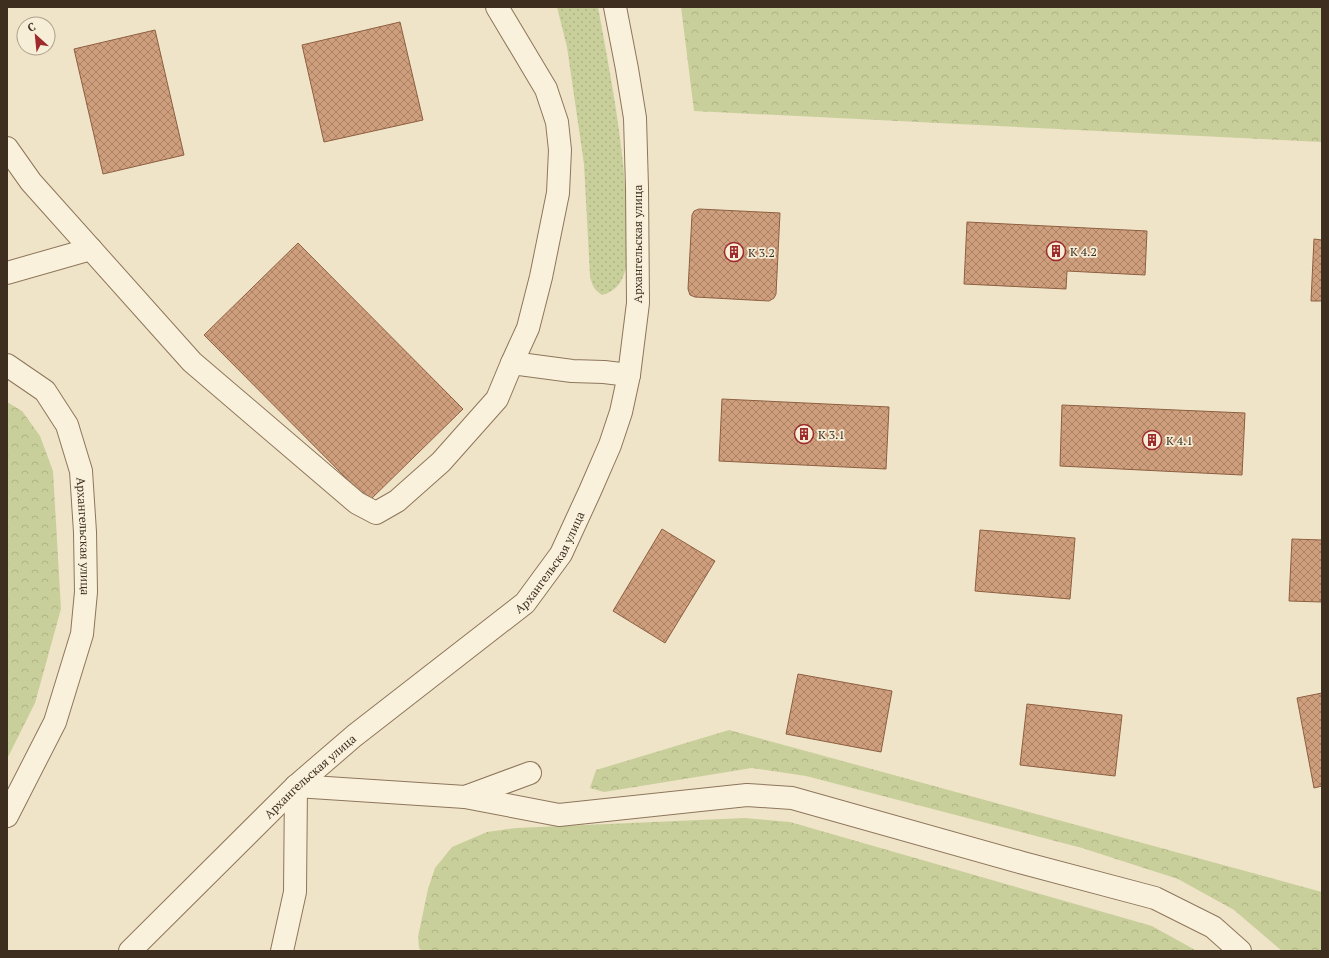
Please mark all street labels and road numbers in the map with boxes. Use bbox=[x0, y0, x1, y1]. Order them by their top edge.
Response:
street label: Архангельская улица bbox=[630, 185, 645, 303]
street label: Архангельская улица bbox=[74, 477, 94, 596]
street label: Архангельская улица bbox=[511, 509, 587, 616]
street label: Архангельская улица bbox=[261, 731, 359, 821]

